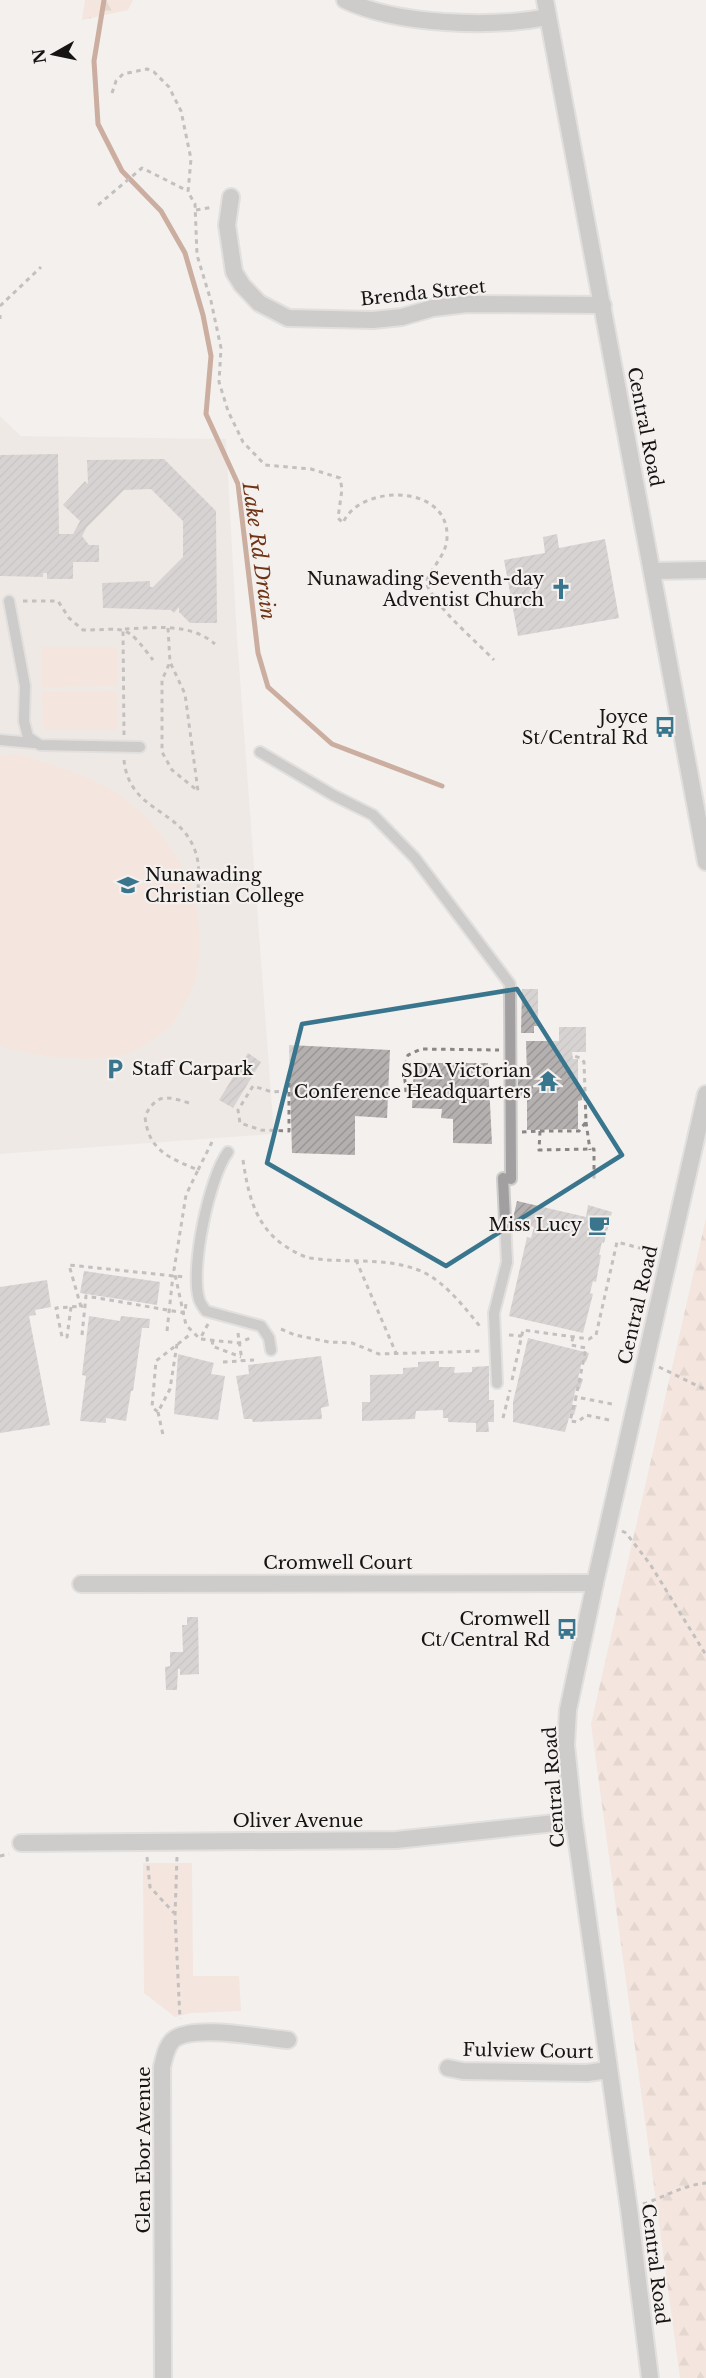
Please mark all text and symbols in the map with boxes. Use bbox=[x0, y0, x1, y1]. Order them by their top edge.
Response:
north arrow bbox=[24, 24, 84, 84]
text: N bbox=[28, 47, 50, 65]
street label: Brenda Street bbox=[359, 275, 487, 311]
street label: Central Road bbox=[623, 365, 667, 489]
water label: Lake Rd Drain bbox=[237, 480, 281, 621]
place label: Nunawading Seventh-day Adventist Church bbox=[307, 568, 544, 611]
church icon: Nunawading Seventh-day Adventist Church bbox=[549, 577, 573, 601]
place label: Joyce St/Central Rd bbox=[522, 706, 648, 749]
bus stop icon: Joyce St/Central Rd bbox=[653, 715, 677, 739]
place label: Nunawading Christian College bbox=[145, 864, 304, 907]
school or university icon: Nunawading Christian College bbox=[116, 873, 140, 897]
parking icon: Staff Carpark bbox=[103, 1057, 127, 1081]
place label: Staff Carpark bbox=[132, 1058, 253, 1080]
place label: SDA Victorian Conference Headquarters bbox=[294, 1060, 531, 1103]
temple icon: SDA Victorian Conference Headquarters bbox=[536, 1069, 560, 1093]
cafe icon: Miss Lucy bbox=[587, 1213, 611, 1237]
place label: Miss Lucy bbox=[488, 1214, 582, 1236]
street label: Central Road bbox=[614, 1243, 662, 1367]
street label: Cromwell Court bbox=[263, 1552, 413, 1574]
place label: Cromwell Ct/Central Rd bbox=[421, 1608, 550, 1651]
bus stop icon: Cromwell Ct/Central Rd bbox=[555, 1617, 579, 1641]
street label: Central Road bbox=[539, 1726, 569, 1848]
street label: Oliver Avenue bbox=[233, 1810, 363, 1832]
street label: Fulview Court bbox=[462, 2039, 594, 2063]
street label: Glen Ebor Avenue bbox=[133, 2066, 155, 2234]
street label: Central Road bbox=[637, 2202, 673, 2326]

